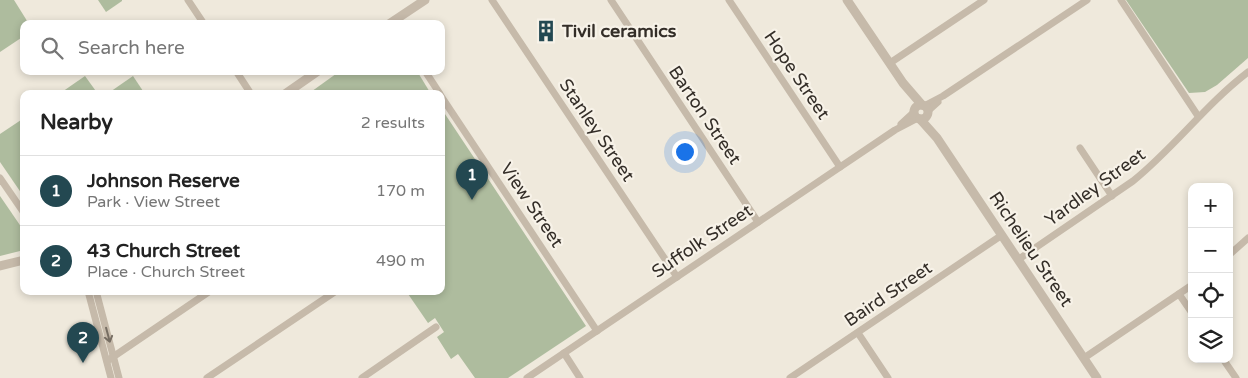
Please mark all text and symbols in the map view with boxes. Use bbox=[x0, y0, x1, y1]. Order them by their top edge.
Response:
building icon: Tivil ceramics bbox=[533, 18, 559, 44]
search box bbox=[20, 20, 445, 75]
place label: Tivil ceramics bbox=[561, 20, 677, 42]
street label: Hope Street bbox=[759, 27, 835, 124]
icon: search bbox=[38, 34, 66, 62]
text: Search here bbox=[78, 37, 185, 59]
street label: Barton Street bbox=[664, 61, 746, 169]
street label: Stanley Street bbox=[555, 75, 639, 186]
text: Nearby bbox=[40, 110, 113, 135]
text: 2 results bbox=[361, 113, 425, 133]
your location bbox=[672, 139, 698, 165]
street label: Yardley Street bbox=[1041, 143, 1150, 231]
pin: 1 bbox=[456, 159, 488, 200]
street label: View Street bbox=[496, 159, 568, 252]
text: Johnson Reserve bbox=[87, 170, 240, 192]
text: 1 bbox=[51, 181, 61, 201]
text: 170 m bbox=[376, 181, 425, 201]
map controls bbox=[1188, 183, 1233, 363]
button: + bbox=[1188, 183, 1233, 228]
street label: Richelieu Street bbox=[984, 187, 1078, 311]
text: Park · View Street bbox=[87, 192, 220, 212]
street label: Suffolk Street bbox=[647, 199, 757, 283]
button: − bbox=[1188, 228, 1233, 273]
text: 43 Church Street bbox=[87, 240, 240, 262]
text: 2 bbox=[51, 251, 61, 271]
text: 490 m bbox=[376, 251, 425, 271]
street label: Baird Street bbox=[840, 257, 936, 331]
text: Place · Church Street bbox=[87, 262, 245, 282]
button: locate bbox=[1188, 273, 1233, 318]
button: layers bbox=[1188, 318, 1233, 363]
pin: 2 bbox=[67, 322, 99, 363]
one-way arrow bbox=[104, 326, 113, 342]

